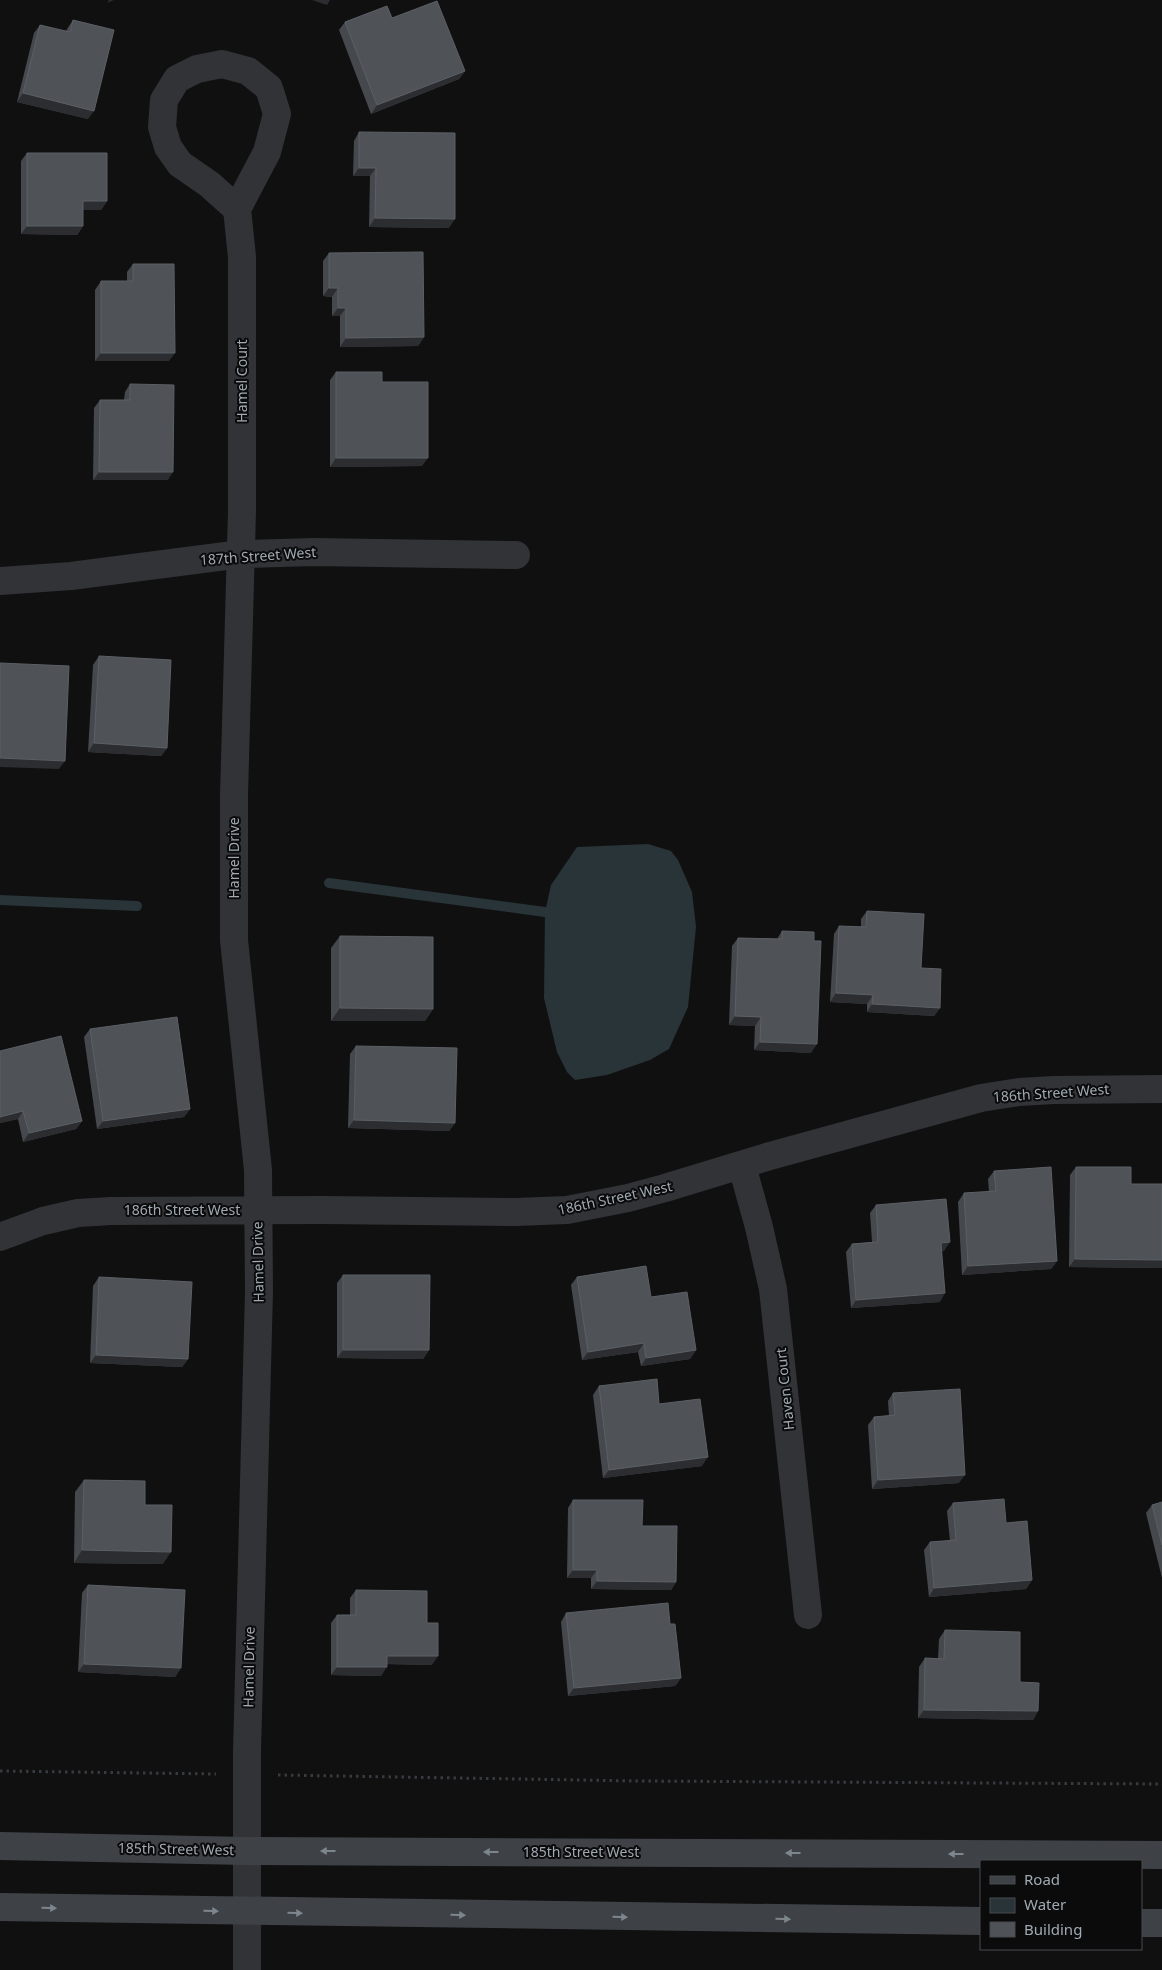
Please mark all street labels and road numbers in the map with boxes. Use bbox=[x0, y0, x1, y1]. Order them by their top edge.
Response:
street label: Hamel Court bbox=[232, 339, 251, 423]
street label: 187th Street West bbox=[199, 542, 317, 569]
street label: Hamel Drive bbox=[224, 817, 243, 899]
street label: 186th Street West bbox=[992, 1079, 1110, 1106]
street label: 186th Street West bbox=[556, 1176, 674, 1219]
street label: 186th Street West bbox=[124, 1200, 240, 1219]
street label: Hamel Drive bbox=[247, 1221, 268, 1303]
street label: Haven Court bbox=[771, 1347, 798, 1431]
street label: Hamel Drive bbox=[238, 1626, 259, 1708]
street label: 185th Street West bbox=[118, 1838, 234, 1859]
street label: 185th Street West bbox=[523, 1842, 639, 1861]

